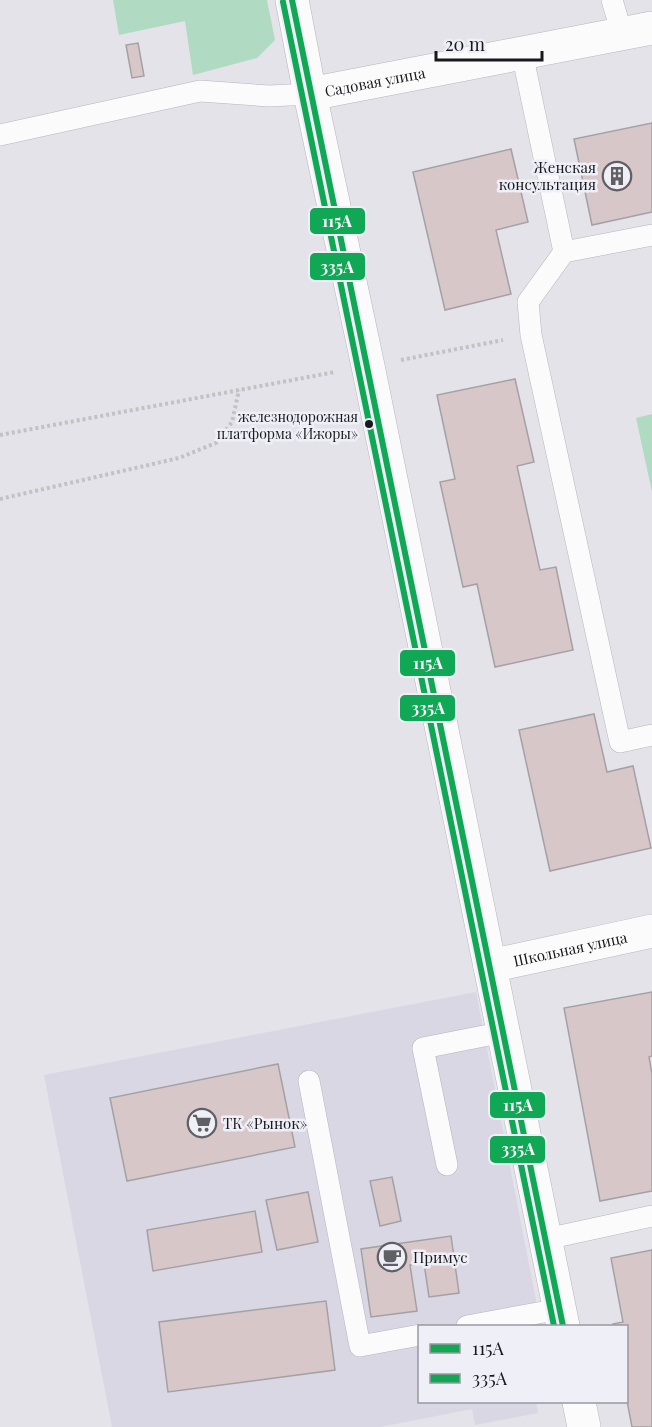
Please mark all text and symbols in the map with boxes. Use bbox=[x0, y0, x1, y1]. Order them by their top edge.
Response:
scale bar bbox=[436, 24, 542, 62]
text: 20 m bbox=[445, 32, 485, 56]
street label: Садовая улица bbox=[323, 62, 427, 101]
place label: Женская консультация bbox=[499, 157, 596, 194]
building icon: Женская консультация bbox=[601, 160, 633, 192]
line badge: 115А bbox=[309, 207, 366, 235]
text: 115А bbox=[322, 210, 352, 231]
line badge: 335А bbox=[309, 252, 366, 281]
text: 335А bbox=[320, 256, 354, 277]
place label: железнодорожная платформа «Ижоры» bbox=[217, 407, 358, 443]
marker: железнодорожная платформа «Ижоры» bbox=[363, 418, 375, 430]
line badge: 115А bbox=[399, 649, 456, 677]
text: 115А bbox=[413, 652, 443, 673]
line badge: 335А bbox=[399, 694, 456, 722]
text: 335А bbox=[411, 697, 445, 718]
street label: Школьная улица bbox=[511, 927, 629, 971]
line badge: 115А bbox=[489, 1091, 546, 1119]
text: 115А bbox=[503, 1094, 533, 1115]
supermarket icon: ТК «Рынок» bbox=[186, 1107, 218, 1139]
place label: ТК «Рынок» bbox=[223, 1113, 308, 1133]
line badge: 335А bbox=[489, 1135, 546, 1164]
text: 335А bbox=[501, 1138, 535, 1159]
cafe icon: Примус bbox=[376, 1241, 408, 1273]
place label: Примус bbox=[413, 1247, 468, 1267]
legend bbox=[418, 1325, 628, 1403]
text: 115А bbox=[472, 1336, 505, 1360]
text: 335А bbox=[472, 1366, 508, 1390]

